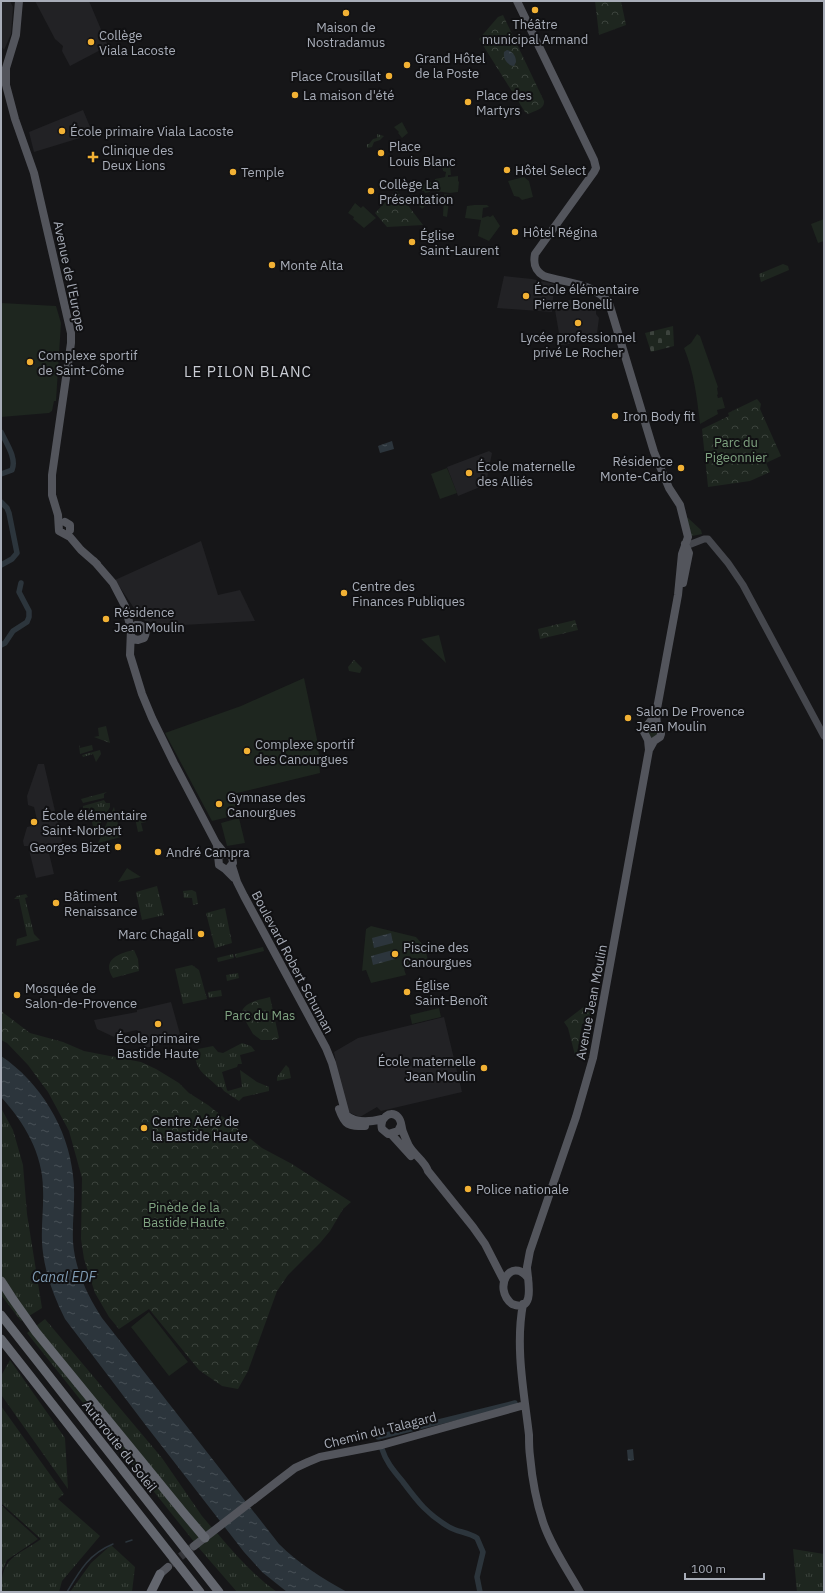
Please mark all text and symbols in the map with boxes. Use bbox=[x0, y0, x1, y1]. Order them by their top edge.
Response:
marker: Théâtre municipal Armand bbox=[530, 5, 540, 15]
marker: Maison de Nostradamus bbox=[341, 8, 351, 18]
place label: Théâtre municipal Armand bbox=[482, 16, 588, 48]
place label: Maison de Nostradamus bbox=[307, 19, 385, 51]
place label: Collège Viala Lacoste bbox=[99, 27, 176, 59]
marker: Collège Viala Lacoste bbox=[86, 37, 96, 47]
place label: Grand Hôtel de la Poste bbox=[415, 50, 486, 82]
marker: Grand Hôtel de la Poste bbox=[402, 60, 412, 70]
place label: Place Crousillat bbox=[290, 68, 381, 85]
marker: Place Crousillat bbox=[384, 71, 394, 81]
place label: La maison d'été bbox=[303, 87, 394, 104]
place label: Place des Martyrs bbox=[476, 87, 532, 119]
marker: La maison d'été bbox=[290, 90, 300, 100]
marker: Place des Martyrs bbox=[463, 97, 473, 107]
place label: École primaire Viala Lacoste bbox=[70, 123, 234, 140]
marker: École primaire Viala Lacoste bbox=[57, 126, 67, 136]
place label: Place Louis Blanc bbox=[389, 138, 456, 170]
place label: Clinique des Deux Lions bbox=[102, 142, 174, 174]
marker: Place Louis Blanc bbox=[376, 148, 386, 158]
marker: Clinique des Deux Lions bbox=[87, 151, 99, 163]
place label: Hôtel Select bbox=[515, 162, 586, 179]
place label: Temple bbox=[241, 164, 284, 181]
marker: Hôtel Select bbox=[502, 165, 512, 175]
marker: Temple bbox=[228, 167, 238, 177]
place label: Collège La Présentation bbox=[379, 176, 453, 208]
marker: Collège La Présentation bbox=[366, 186, 376, 196]
street label: Avenue de l'Europe bbox=[49, 219, 90, 333]
place label: Hôtel Régina bbox=[523, 224, 597, 241]
place label: Église Saint-Laurent bbox=[420, 227, 499, 259]
marker: Hôtel Régina bbox=[510, 227, 520, 237]
marker: Église Saint-Laurent bbox=[407, 237, 417, 247]
place label: Monte Alta bbox=[280, 257, 343, 274]
marker: Monte Alta bbox=[267, 260, 277, 270]
place label: École élémentaire Pierre Bonelli bbox=[534, 281, 639, 313]
marker: École élémentaire Pierre Bonelli bbox=[521, 291, 531, 301]
marker: Lycée professionnel privé Le Rocher bbox=[573, 318, 583, 328]
place label: Lycée professionnel privé Le Rocher bbox=[520, 329, 636, 361]
place label: Complexe sportif de Saint-Côme bbox=[38, 347, 137, 379]
marker: Complexe sportif de Saint-Côme bbox=[25, 357, 35, 367]
district label: LE PILON BLANC bbox=[184, 362, 312, 381]
place label: Iron Body fit bbox=[623, 408, 695, 425]
marker: Iron Body fit bbox=[610, 411, 620, 421]
park label: Parc du Pigeonnier bbox=[705, 434, 767, 466]
place label: Résidence Monte-Carlo bbox=[600, 453, 673, 485]
place label: École maternelle des Alliés bbox=[477, 458, 575, 490]
marker: Résidence Monte-Carlo bbox=[676, 463, 686, 473]
marker: École maternelle des Alliés bbox=[464, 468, 474, 478]
place label: Centre des Finances Publiques bbox=[352, 578, 465, 610]
marker: Centre des Finances Publiques bbox=[339, 588, 349, 598]
place label: Résidence Jean Moulin bbox=[114, 604, 185, 636]
marker: Résidence Jean Moulin bbox=[101, 614, 111, 624]
place label: Salon De Provence Jean Moulin bbox=[636, 703, 745, 735]
marker: Salon De Provence Jean Moulin bbox=[623, 713, 633, 723]
place label: Complexe sportif des Canourgues bbox=[255, 736, 354, 768]
marker: Complexe sportif des Canourgues bbox=[242, 746, 252, 756]
place label: Gymnase des Canourgues bbox=[227, 789, 306, 821]
marker: Gymnase des Canourgues bbox=[214, 799, 224, 809]
place label: École élémentaire Saint-Norbert bbox=[42, 807, 147, 839]
marker: École élémentaire Saint-Norbert bbox=[29, 817, 39, 827]
place label: Georges Bizet bbox=[29, 839, 110, 856]
marker: Georges Bizet bbox=[113, 842, 123, 852]
place label: André Campra bbox=[166, 844, 250, 861]
marker: André Campra bbox=[153, 847, 163, 857]
place label: Bâtiment Renaissance bbox=[64, 888, 137, 920]
street label: Boulevard Robert Schuman bbox=[248, 888, 337, 1037]
marker: Bâtiment Renaissance bbox=[51, 898, 61, 908]
place label: Marc Chagall bbox=[118, 926, 193, 943]
marker: Marc Chagall bbox=[196, 929, 206, 939]
place label: Piscine des Canourgues bbox=[403, 939, 472, 971]
street label: Avenue Jean Moulin bbox=[572, 943, 611, 1061]
marker: Piscine des Canourgues bbox=[390, 949, 400, 959]
place label: Église Saint-Benoît bbox=[415, 977, 488, 1009]
place label: Mosquée de Salon-de-Provence bbox=[25, 980, 137, 1012]
marker: Église Saint-Benoît bbox=[402, 987, 412, 997]
marker: Mosquée de Salon-de-Provence bbox=[12, 990, 22, 1000]
park label: Parc du Mas bbox=[225, 1007, 295, 1024]
marker: École primaire Bastide Haute bbox=[153, 1019, 163, 1029]
place label: École primaire Bastide Haute bbox=[116, 1030, 200, 1062]
place label: École maternelle Jean Moulin bbox=[378, 1053, 476, 1085]
marker: École maternelle Jean Moulin bbox=[479, 1063, 489, 1073]
place label: Centre Aéré de la Bastide Haute bbox=[152, 1113, 248, 1145]
marker: Centre Aéré de la Bastide Haute bbox=[139, 1123, 149, 1133]
place label: Police nationale bbox=[476, 1181, 569, 1198]
marker: Police nationale bbox=[463, 1184, 473, 1194]
park label: Pinède de la Bastide Haute bbox=[143, 1199, 225, 1231]
water label: Canal EDF bbox=[32, 1268, 97, 1286]
street label: Autoroute du Soleil bbox=[78, 1397, 161, 1496]
street label: Chemin du Talagard bbox=[322, 1408, 438, 1453]
scale bar bbox=[685, 1555, 764, 1581]
text: 100 m bbox=[691, 1561, 726, 1576]

